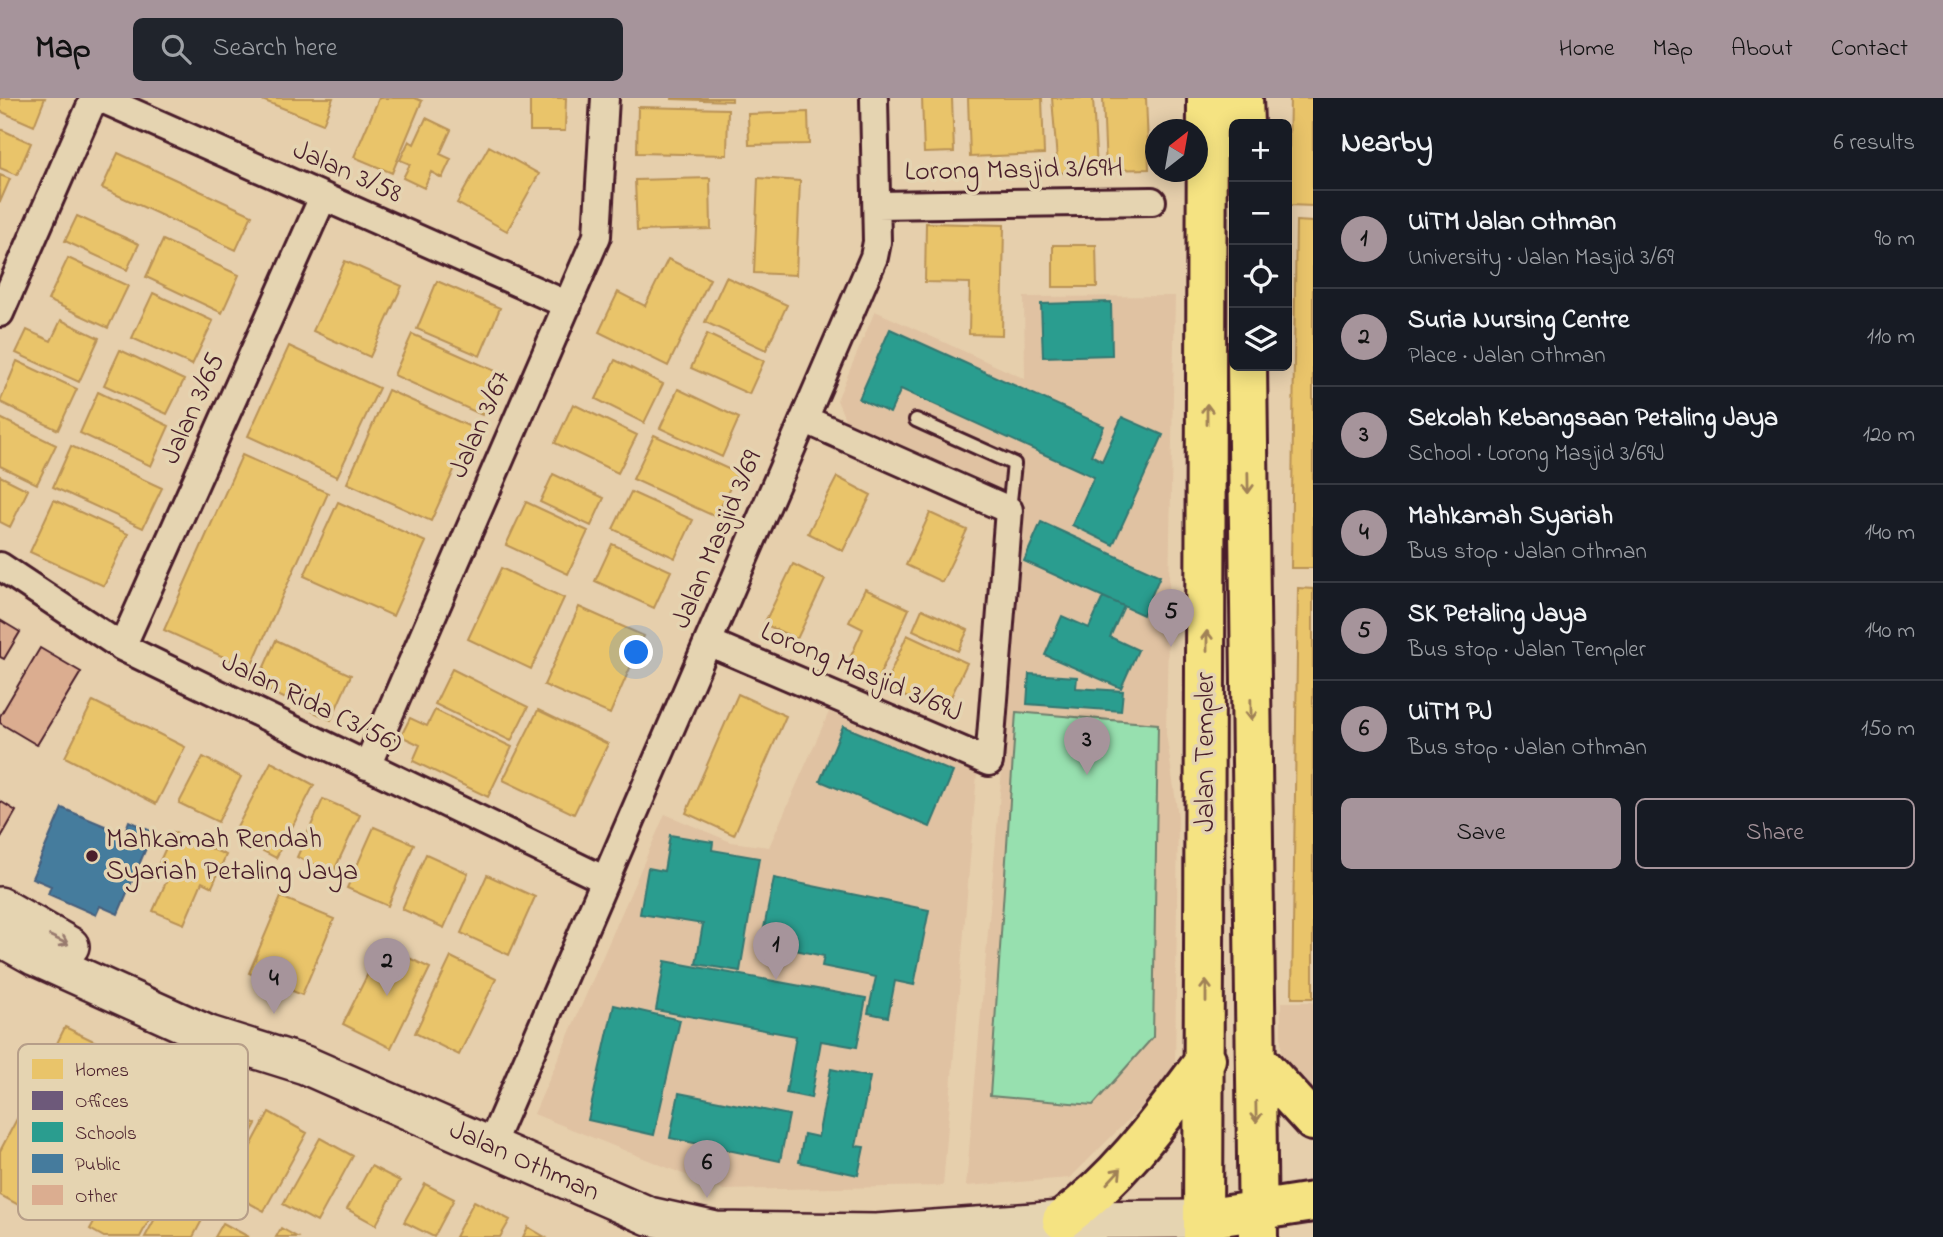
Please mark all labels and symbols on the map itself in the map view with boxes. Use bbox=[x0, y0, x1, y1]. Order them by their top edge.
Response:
north arrow bbox=[1145, 119, 1208, 182]
street label: Jalan 3/58 bbox=[286, 131, 408, 215]
street label: Lorong Masjid 3/69H bbox=[904, 149, 1124, 193]
street label: Jalan 3/65 bbox=[151, 347, 237, 471]
street label: Jalan 3/67 bbox=[439, 364, 523, 485]
one-way arrow bbox=[1200, 402, 1214, 425]
street label: Jalan Masjid 3/69 bbox=[662, 444, 774, 636]
one-way arrow bbox=[1241, 471, 1255, 494]
pin: 5 bbox=[1148, 589, 1194, 647]
street label: Lorong Masjid 3/69J bbox=[754, 612, 968, 734]
one-way arrow bbox=[1200, 630, 1214, 653]
your location bbox=[619, 635, 653, 669]
street label: Jalan Rida (3/56) bbox=[214, 643, 408, 765]
street label: Jalan Templer bbox=[1186, 672, 1227, 832]
one-way arrow bbox=[1244, 699, 1258, 722]
pin: 3 bbox=[1064, 717, 1110, 775]
place label: Mahkamah Rendah Syariah Petaling Jaya bbox=[106, 820, 358, 893]
marker: Mahkamah Rendah Syariah Petaling Jaya bbox=[84, 848, 100, 864]
pin: 1 bbox=[753, 922, 799, 980]
one-way arrow bbox=[48, 934, 69, 948]
pin: 2 bbox=[364, 938, 410, 996]
pin: 4 bbox=[251, 956, 297, 1014]
one-way arrow bbox=[1199, 980, 1213, 1003]
legend bbox=[18, 1044, 248, 1220]
text: Homes bbox=[75, 1058, 129, 1085]
text: Offices bbox=[75, 1089, 129, 1116]
one-way arrow bbox=[1249, 1100, 1263, 1123]
street label: Jalan Othman bbox=[442, 1110, 606, 1214]
text: Schools bbox=[75, 1121, 137, 1148]
pin: 6 bbox=[684, 1140, 730, 1198]
text: Public bbox=[75, 1152, 121, 1179]
one-way arrow bbox=[1105, 1168, 1122, 1185]
text: Other bbox=[75, 1184, 117, 1211]

